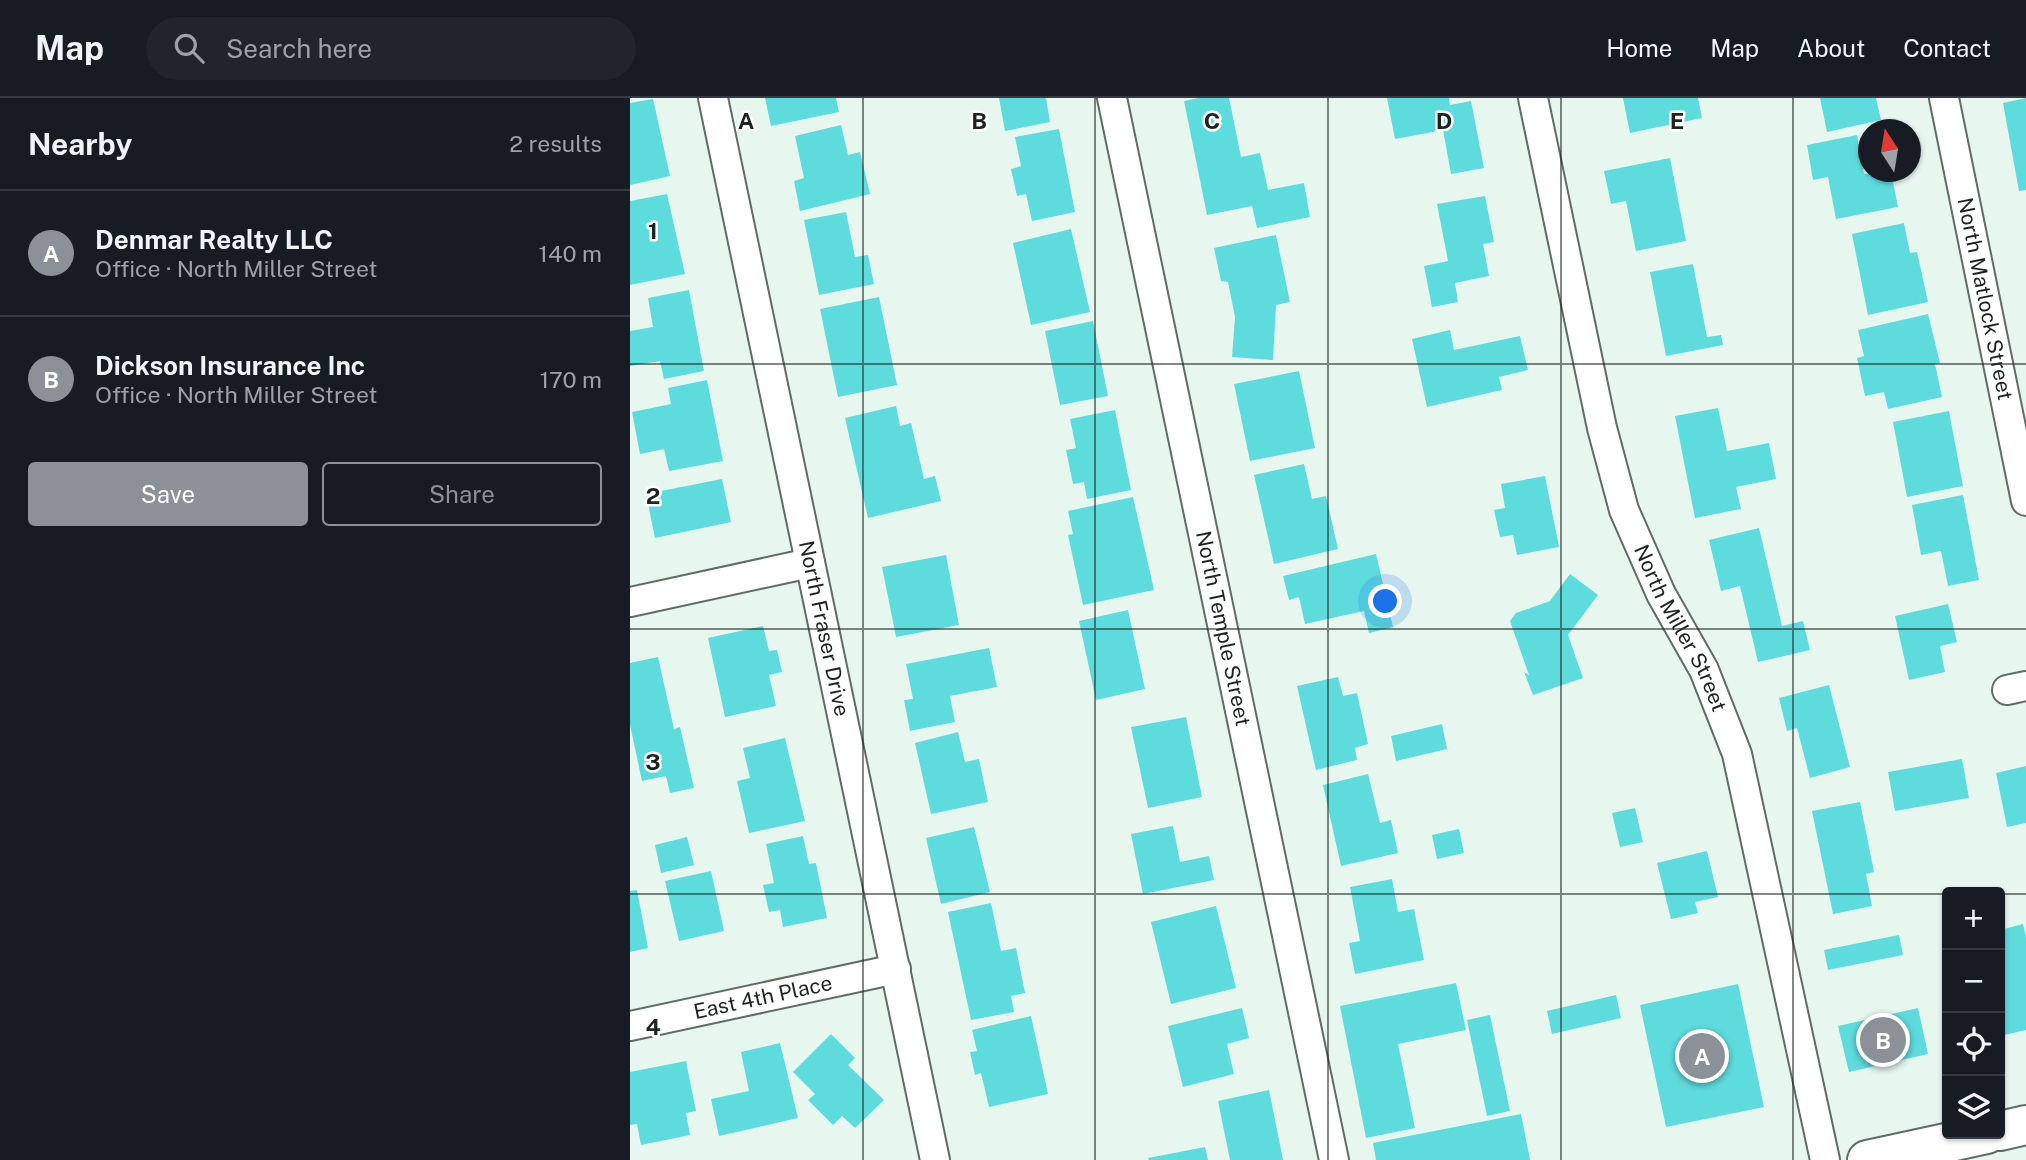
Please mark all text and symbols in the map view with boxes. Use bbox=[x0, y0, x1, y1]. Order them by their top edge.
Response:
search box bbox=[146, 17, 636, 80]
text: Map bbox=[35, 29, 104, 67]
icon: search bbox=[170, 29, 208, 67]
text: Search here bbox=[226, 33, 372, 64]
text: Home bbox=[1606, 34, 1672, 62]
text: Map bbox=[1710, 34, 1759, 62]
text: About bbox=[1797, 34, 1865, 62]
text: Contact bbox=[1903, 34, 1991, 62]
text: A bbox=[738, 107, 755, 134]
text: B bbox=[971, 107, 987, 134]
text: C bbox=[1204, 107, 1220, 134]
text: D bbox=[1436, 107, 1452, 134]
text: E bbox=[1670, 107, 1684, 134]
north arrow bbox=[1858, 119, 1921, 182]
text: Nearby bbox=[28, 126, 132, 162]
text: 2 results bbox=[509, 130, 602, 157]
street label: North Matlock Street bbox=[1953, 195, 2018, 402]
text: 1 bbox=[648, 217, 658, 244]
text: Denmar Realty LLC bbox=[95, 224, 333, 255]
text: A bbox=[43, 240, 59, 267]
text: 140 m bbox=[539, 240, 602, 267]
text: Office · North Miller Street bbox=[95, 255, 377, 282]
text: Dickson Insurance Inc bbox=[95, 350, 365, 381]
text: B bbox=[43, 366, 59, 393]
text: 170 m bbox=[540, 366, 602, 393]
text: Office · North Miller Street bbox=[95, 381, 377, 408]
button: Save bbox=[28, 462, 308, 526]
button: Share bbox=[322, 462, 602, 526]
text: 2 bbox=[646, 482, 660, 509]
street label: North Temple Street bbox=[1191, 529, 1256, 728]
street label: North Fraser Drive bbox=[794, 538, 855, 719]
street label: North Miller Street bbox=[1629, 541, 1732, 715]
your location bbox=[1368, 584, 1402, 618]
text: 3 bbox=[645, 748, 661, 775]
map controls bbox=[1942, 887, 2005, 1139]
button: + bbox=[1942, 887, 2005, 950]
button: − bbox=[1942, 950, 2005, 1013]
street label: East 4th Place bbox=[691, 970, 835, 1024]
text: 4 bbox=[645, 1013, 661, 1040]
button: locate bbox=[1942, 1013, 2005, 1076]
pin: B bbox=[1860, 1014, 1906, 1066]
pin: A bbox=[1679, 1030, 1725, 1082]
button: layers bbox=[1942, 1076, 2005, 1139]

